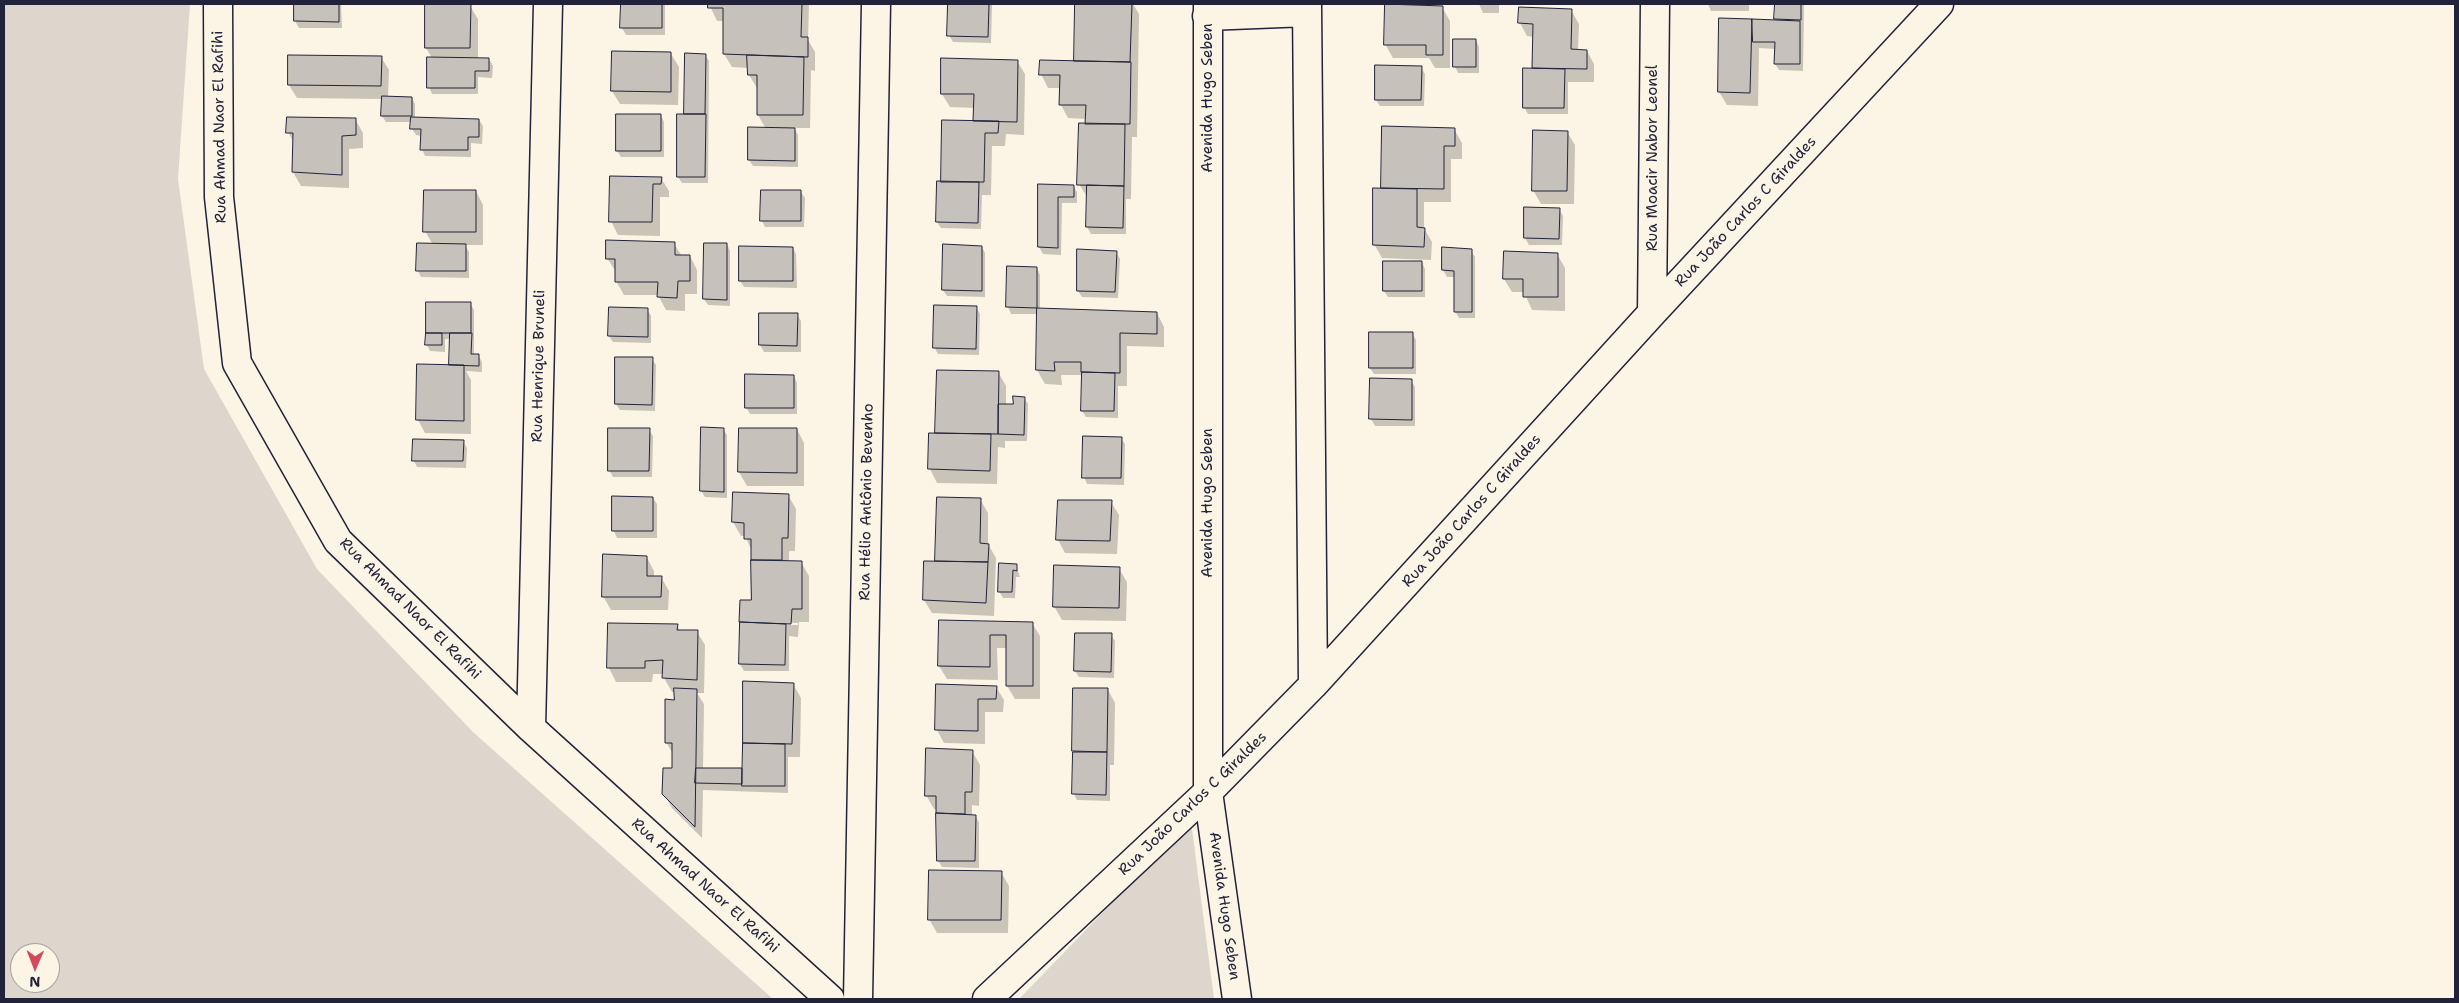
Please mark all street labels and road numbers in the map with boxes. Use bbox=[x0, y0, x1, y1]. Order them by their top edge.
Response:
street label: Avenida Hugo Seben bbox=[1199, 23, 1217, 173]
street label: Rua Ahmad Naor El Rafihi bbox=[209, 31, 231, 223]
street label: Rua Moacir Nabor Leonel bbox=[1644, 65, 1662, 251]
street label: Rua João Carlos C Giraldes bbox=[1671, 133, 1821, 291]
street label: Rua Henrique Bruneli bbox=[529, 289, 549, 443]
street label: Rua Hélio Antônio Bevenho bbox=[856, 403, 878, 601]
street label: Avenida Hugo Seben bbox=[1199, 428, 1217, 578]
street label: Rua João Carlos C Giraldes bbox=[1399, 431, 1545, 591]
street label: Rua Ahmad Naor El Rafihi bbox=[336, 535, 484, 683]
street label: Rua João Carlos C Giraldes bbox=[1115, 728, 1271, 880]
street label: Rua Ahmad Naor El Rafihi bbox=[627, 815, 783, 957]
street label: Avenida Hugo Seben bbox=[1205, 831, 1243, 981]

